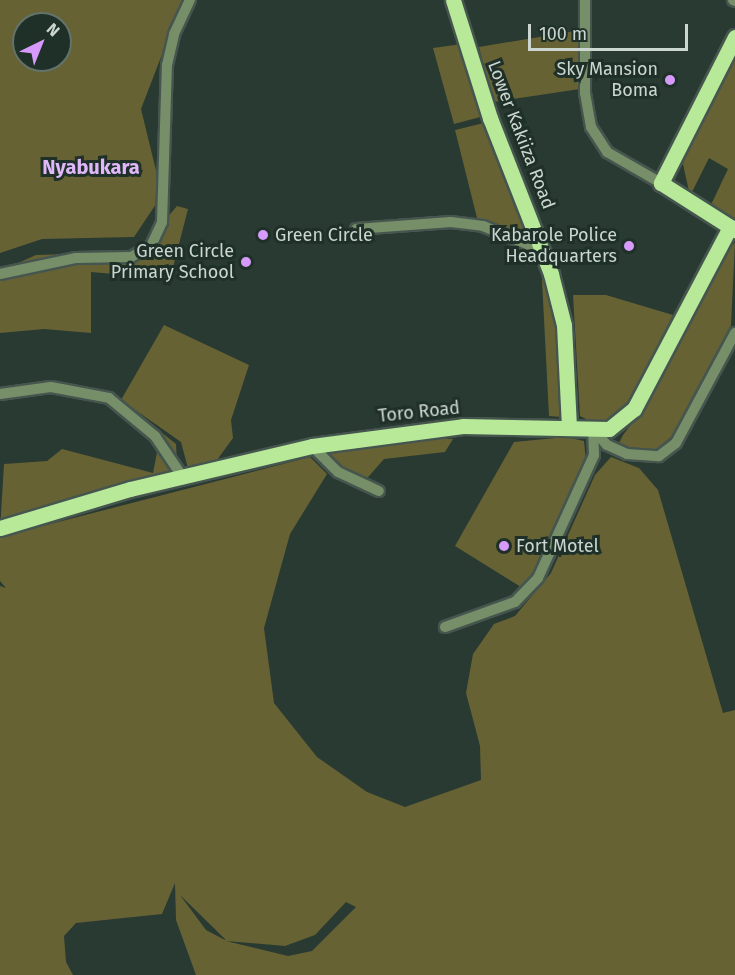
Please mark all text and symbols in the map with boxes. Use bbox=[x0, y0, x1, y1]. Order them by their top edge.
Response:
north arrow bbox=[12, 12, 72, 72]
scale bar bbox=[531, 12, 692, 50]
text: N bbox=[43, 19, 64, 40]
text: 100 m bbox=[539, 23, 587, 45]
street label: Lower Kakiiza Road bbox=[483, 58, 559, 212]
place label: Sky Mansion Boma bbox=[556, 59, 658, 101]
marker: Sky Mansion Boma bbox=[663, 73, 677, 87]
district label: Nyabukara bbox=[42, 155, 140, 179]
place label: Green Circle bbox=[275, 224, 373, 246]
place label: Kabarole Police Headquarters bbox=[491, 225, 617, 268]
marker: Green Circle bbox=[256, 228, 270, 242]
marker: Kabarole Police Headquarters bbox=[622, 239, 636, 253]
place label: Green Circle Primary School bbox=[111, 241, 234, 284]
marker: Green Circle Primary School bbox=[239, 255, 253, 269]
street label: Toro Road bbox=[377, 397, 461, 427]
place label: Fort Motel bbox=[516, 535, 599, 557]
marker: Fort Motel bbox=[497, 539, 511, 553]

